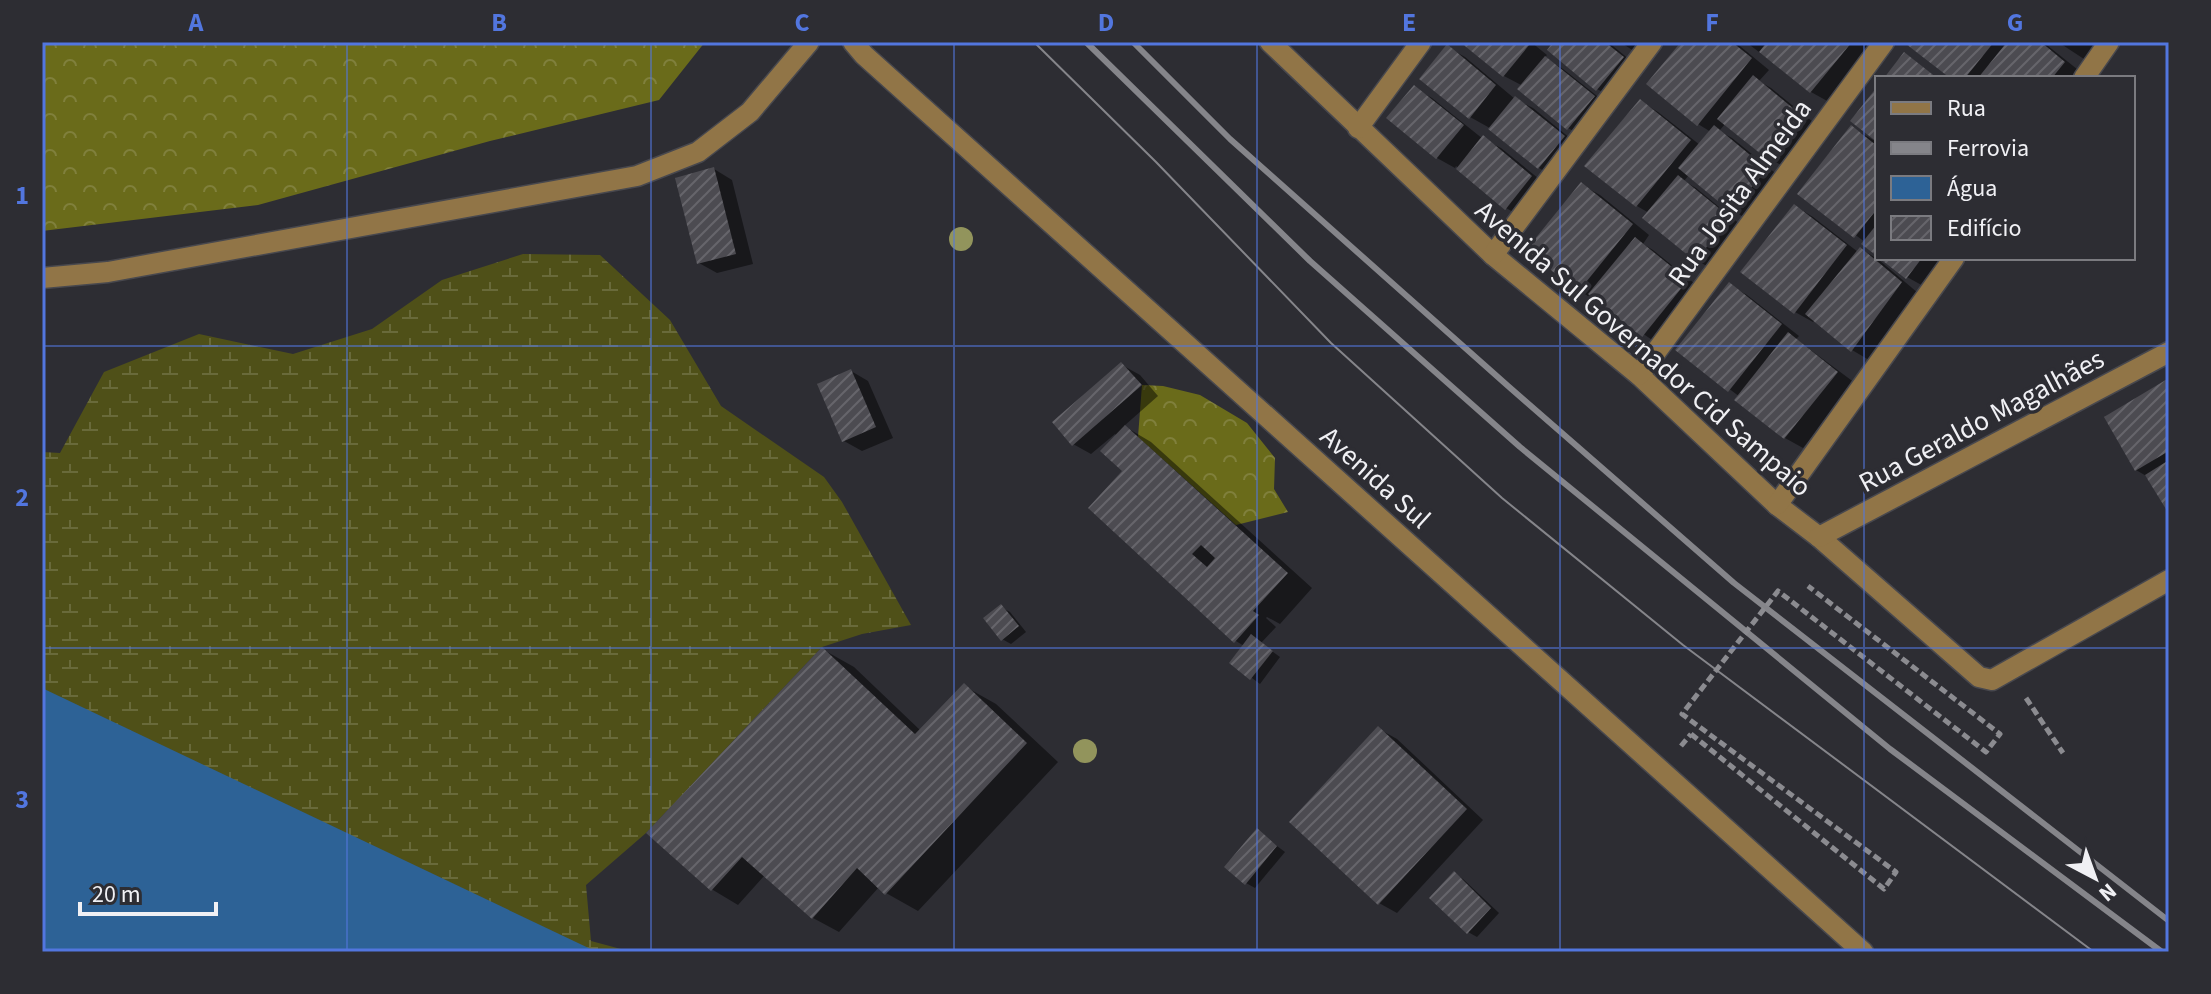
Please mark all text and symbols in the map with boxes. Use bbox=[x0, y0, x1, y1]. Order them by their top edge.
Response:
text: A bbox=[188, 4, 205, 41]
text: B bbox=[491, 4, 507, 41]
text: C bbox=[794, 4, 810, 41]
text: D bbox=[1098, 4, 1114, 41]
text: E bbox=[1402, 4, 1416, 41]
text: F bbox=[1705, 4, 1719, 41]
text: G bbox=[2007, 4, 2023, 41]
legend bbox=[1875, 76, 2135, 260]
street label: Rua Josita Almeida bbox=[1658, 91, 1821, 294]
text: Rua bbox=[1947, 91, 1986, 126]
text: Ferrovia bbox=[1947, 131, 2029, 166]
text: Água bbox=[1947, 171, 1997, 206]
text: 1 bbox=[15, 177, 29, 214]
street label: Avenida Sul Governador Cid Sampaio bbox=[1466, 191, 1820, 506]
text: Edifício bbox=[1947, 211, 2021, 246]
street label: Rua Geraldo Magalhães bbox=[1852, 339, 2111, 503]
street label: Avenida Sul bbox=[1311, 417, 1439, 538]
text: 2 bbox=[15, 479, 29, 516]
text: 3 bbox=[15, 781, 29, 818]
north arrow bbox=[2055, 838, 2135, 918]
scale bar bbox=[80, 866, 216, 916]
text: N bbox=[2091, 875, 2123, 909]
text: 20 m bbox=[92, 877, 141, 912]

